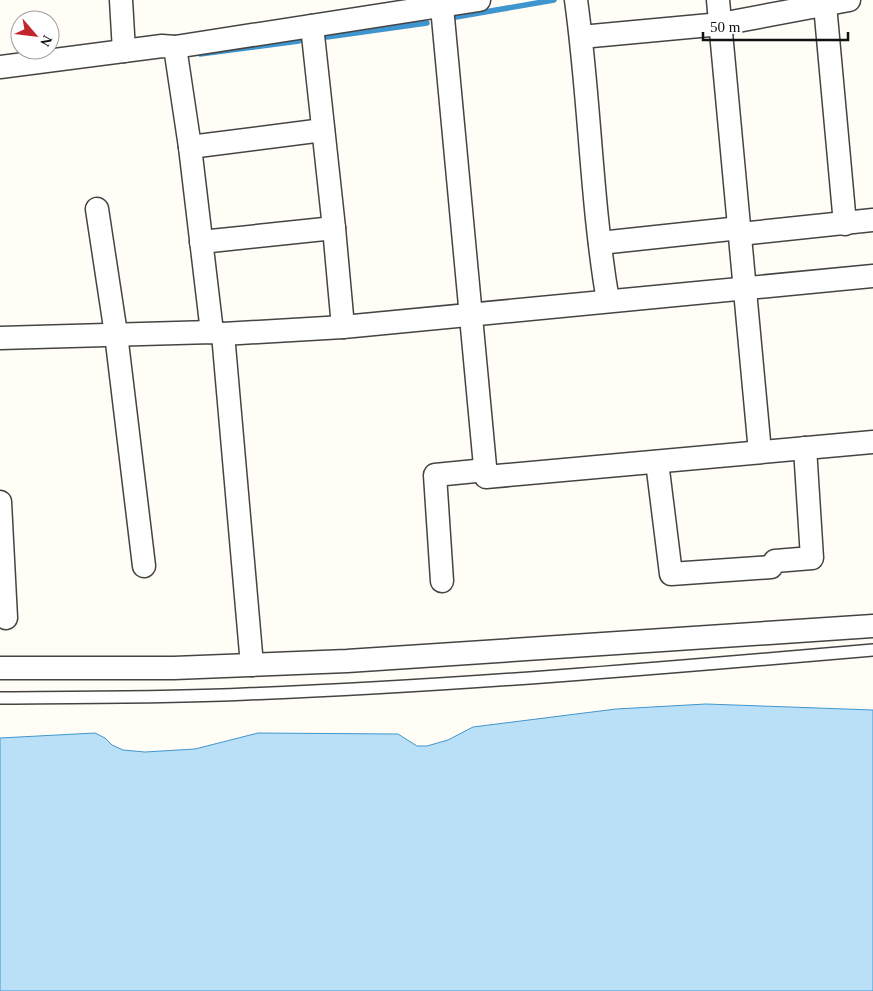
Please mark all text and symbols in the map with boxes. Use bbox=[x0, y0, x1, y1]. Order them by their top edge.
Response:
north arrow bbox=[10, 10, 60, 60]
scale bar bbox=[703, 10, 848, 42]
text: 50 m bbox=[710, 19, 741, 35]
text: N bbox=[37, 33, 55, 49]

